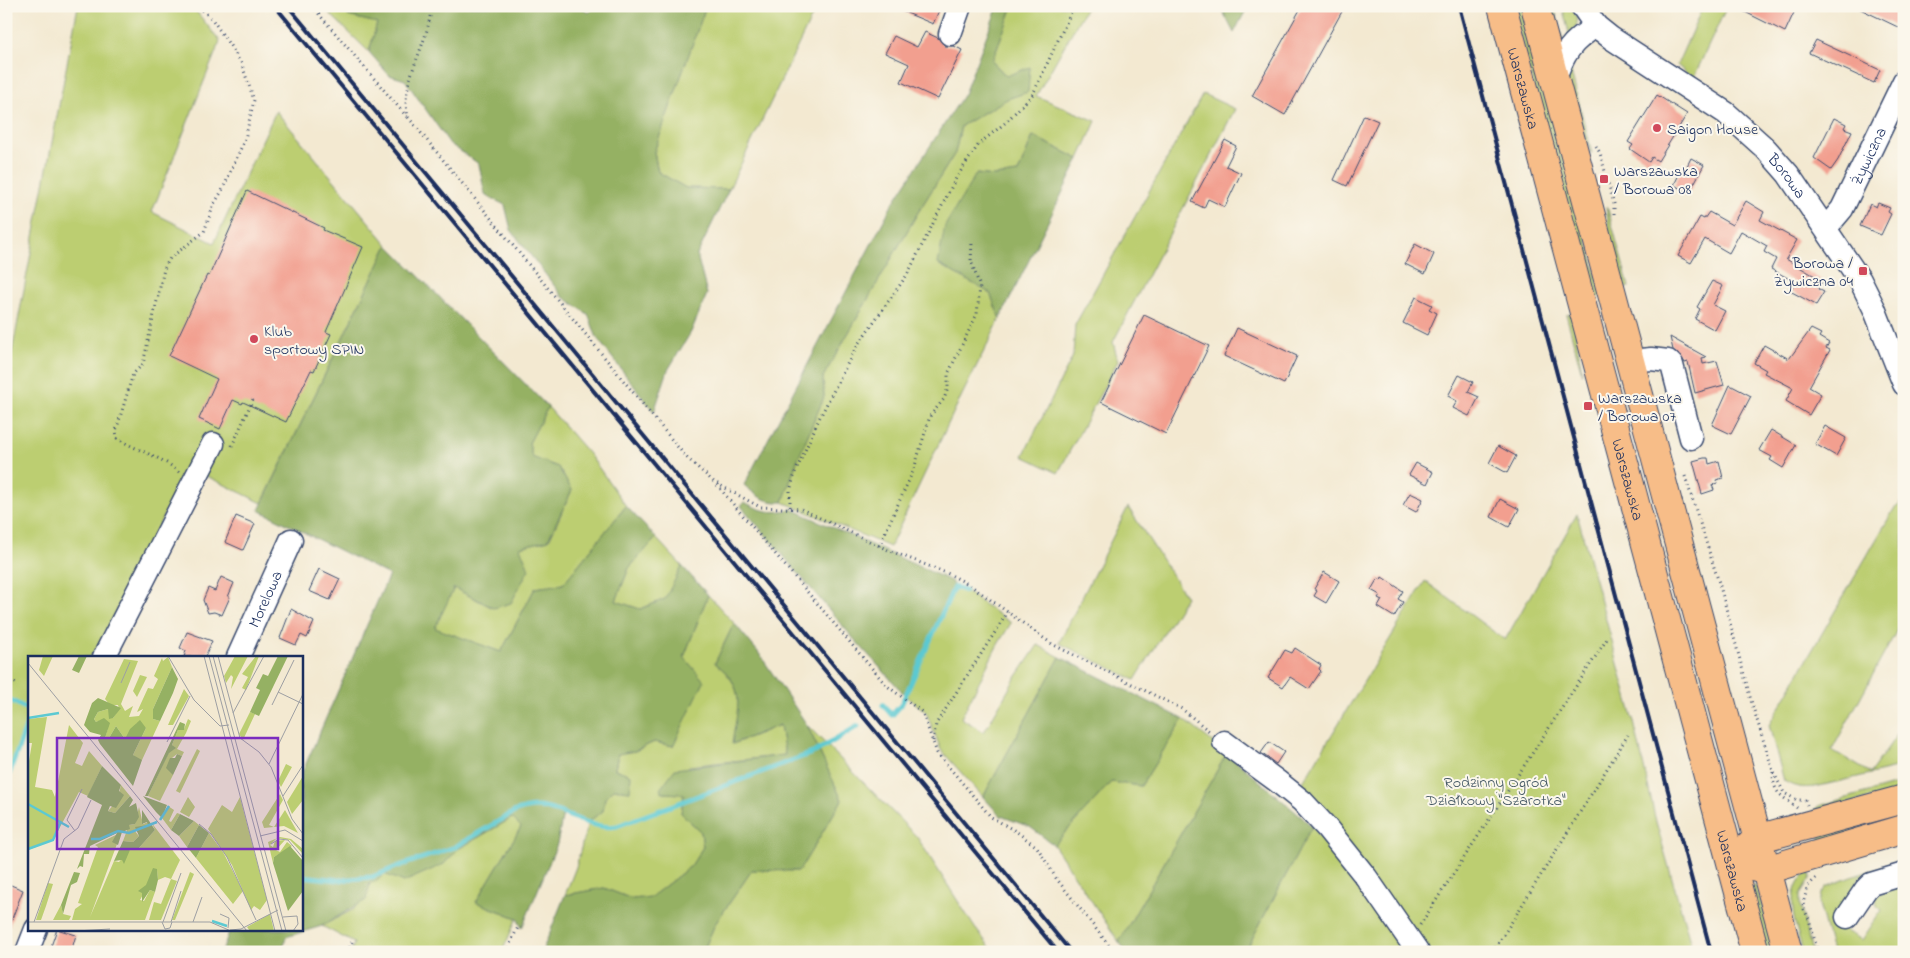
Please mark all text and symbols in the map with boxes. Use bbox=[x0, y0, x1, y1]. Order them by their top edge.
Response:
street label: Warszawska bbox=[1500, 45, 1544, 132]
place label: Saigon House bbox=[1667, 118, 1759, 142]
marker: Saigon House bbox=[1651, 122, 1663, 134]
street label: Żywiczna bbox=[1845, 124, 1894, 190]
street label: Borowa bbox=[1760, 148, 1811, 204]
place label: Warszawska / Borowa 08 bbox=[1614, 160, 1698, 202]
marker: Warszawska / Borowa 08 bbox=[1598, 173, 1610, 185]
place label: Borowa / Żywiczna 04 bbox=[1774, 252, 1853, 294]
marker: Borowa / Żywiczna 04 bbox=[1857, 265, 1869, 277]
place label: Klub sportowy SPIN bbox=[264, 320, 364, 362]
marker: Klub sportowy SPIN bbox=[248, 333, 260, 345]
place label: Warszawska / Borowa 07 bbox=[1598, 387, 1682, 429]
marker: Warszawska / Borowa 07 bbox=[1582, 400, 1594, 412]
street label: Warszawska bbox=[1604, 436, 1649, 523]
street label: Morelowa bbox=[243, 567, 290, 632]
inset map bbox=[28, 656, 302, 930]
park label: Rodzinny Ogród Działkowy "Szarotka" bbox=[1425, 771, 1566, 813]
street label: Warszawska bbox=[1709, 828, 1754, 915]

